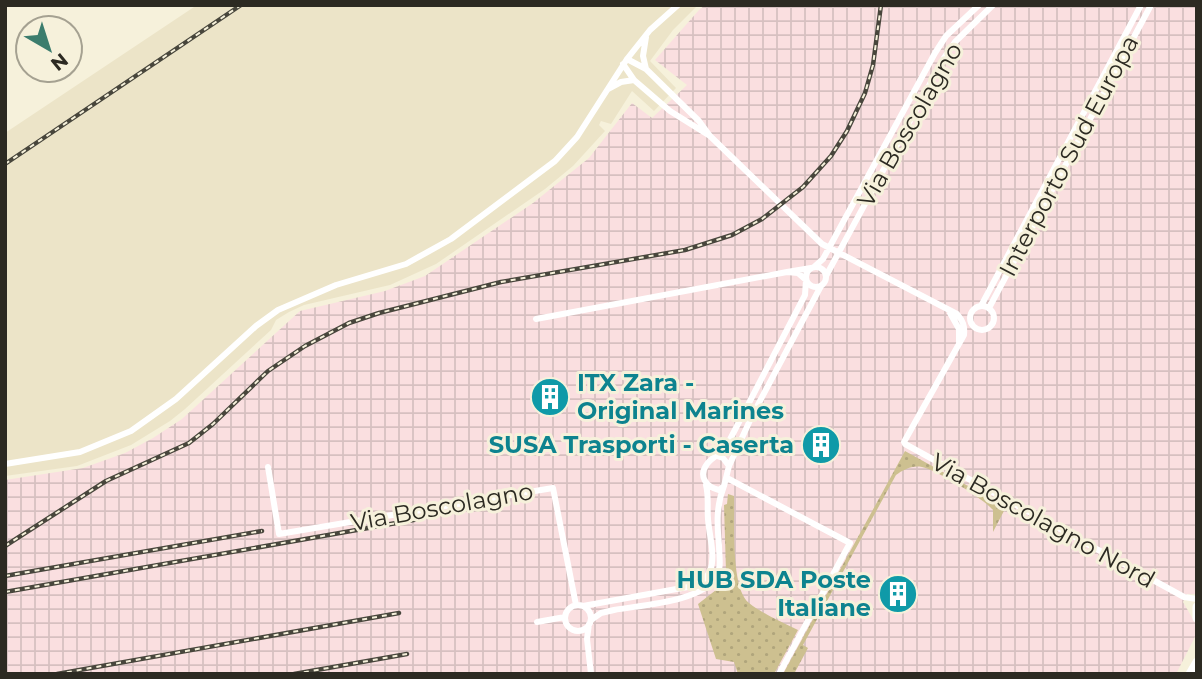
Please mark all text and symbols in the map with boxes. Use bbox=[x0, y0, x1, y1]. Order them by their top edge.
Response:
north arrow bbox=[14, 14, 84, 84]
street label: Interporto Sud Europa bbox=[993, 30, 1144, 281]
street label: Via Boscolagno bbox=[851, 37, 968, 212]
text: N bbox=[46, 48, 73, 76]
place label: ITX Zara - Original Marines bbox=[577, 368, 784, 425]
building icon: ITX Zara - Original Marines bbox=[529, 376, 571, 418]
building icon: SUSA Trasporti - Caserta bbox=[800, 424, 842, 466]
place label: SUSA Trasporti - Caserta bbox=[489, 430, 794, 459]
street label: Via Boscolagno Nord bbox=[926, 447, 1160, 594]
street label: Via Boscolagno bbox=[348, 476, 535, 537]
place label: HUB SDA Poste Italiane bbox=[677, 565, 871, 622]
building icon: HUB SDA Poste Italiane bbox=[877, 573, 919, 615]

